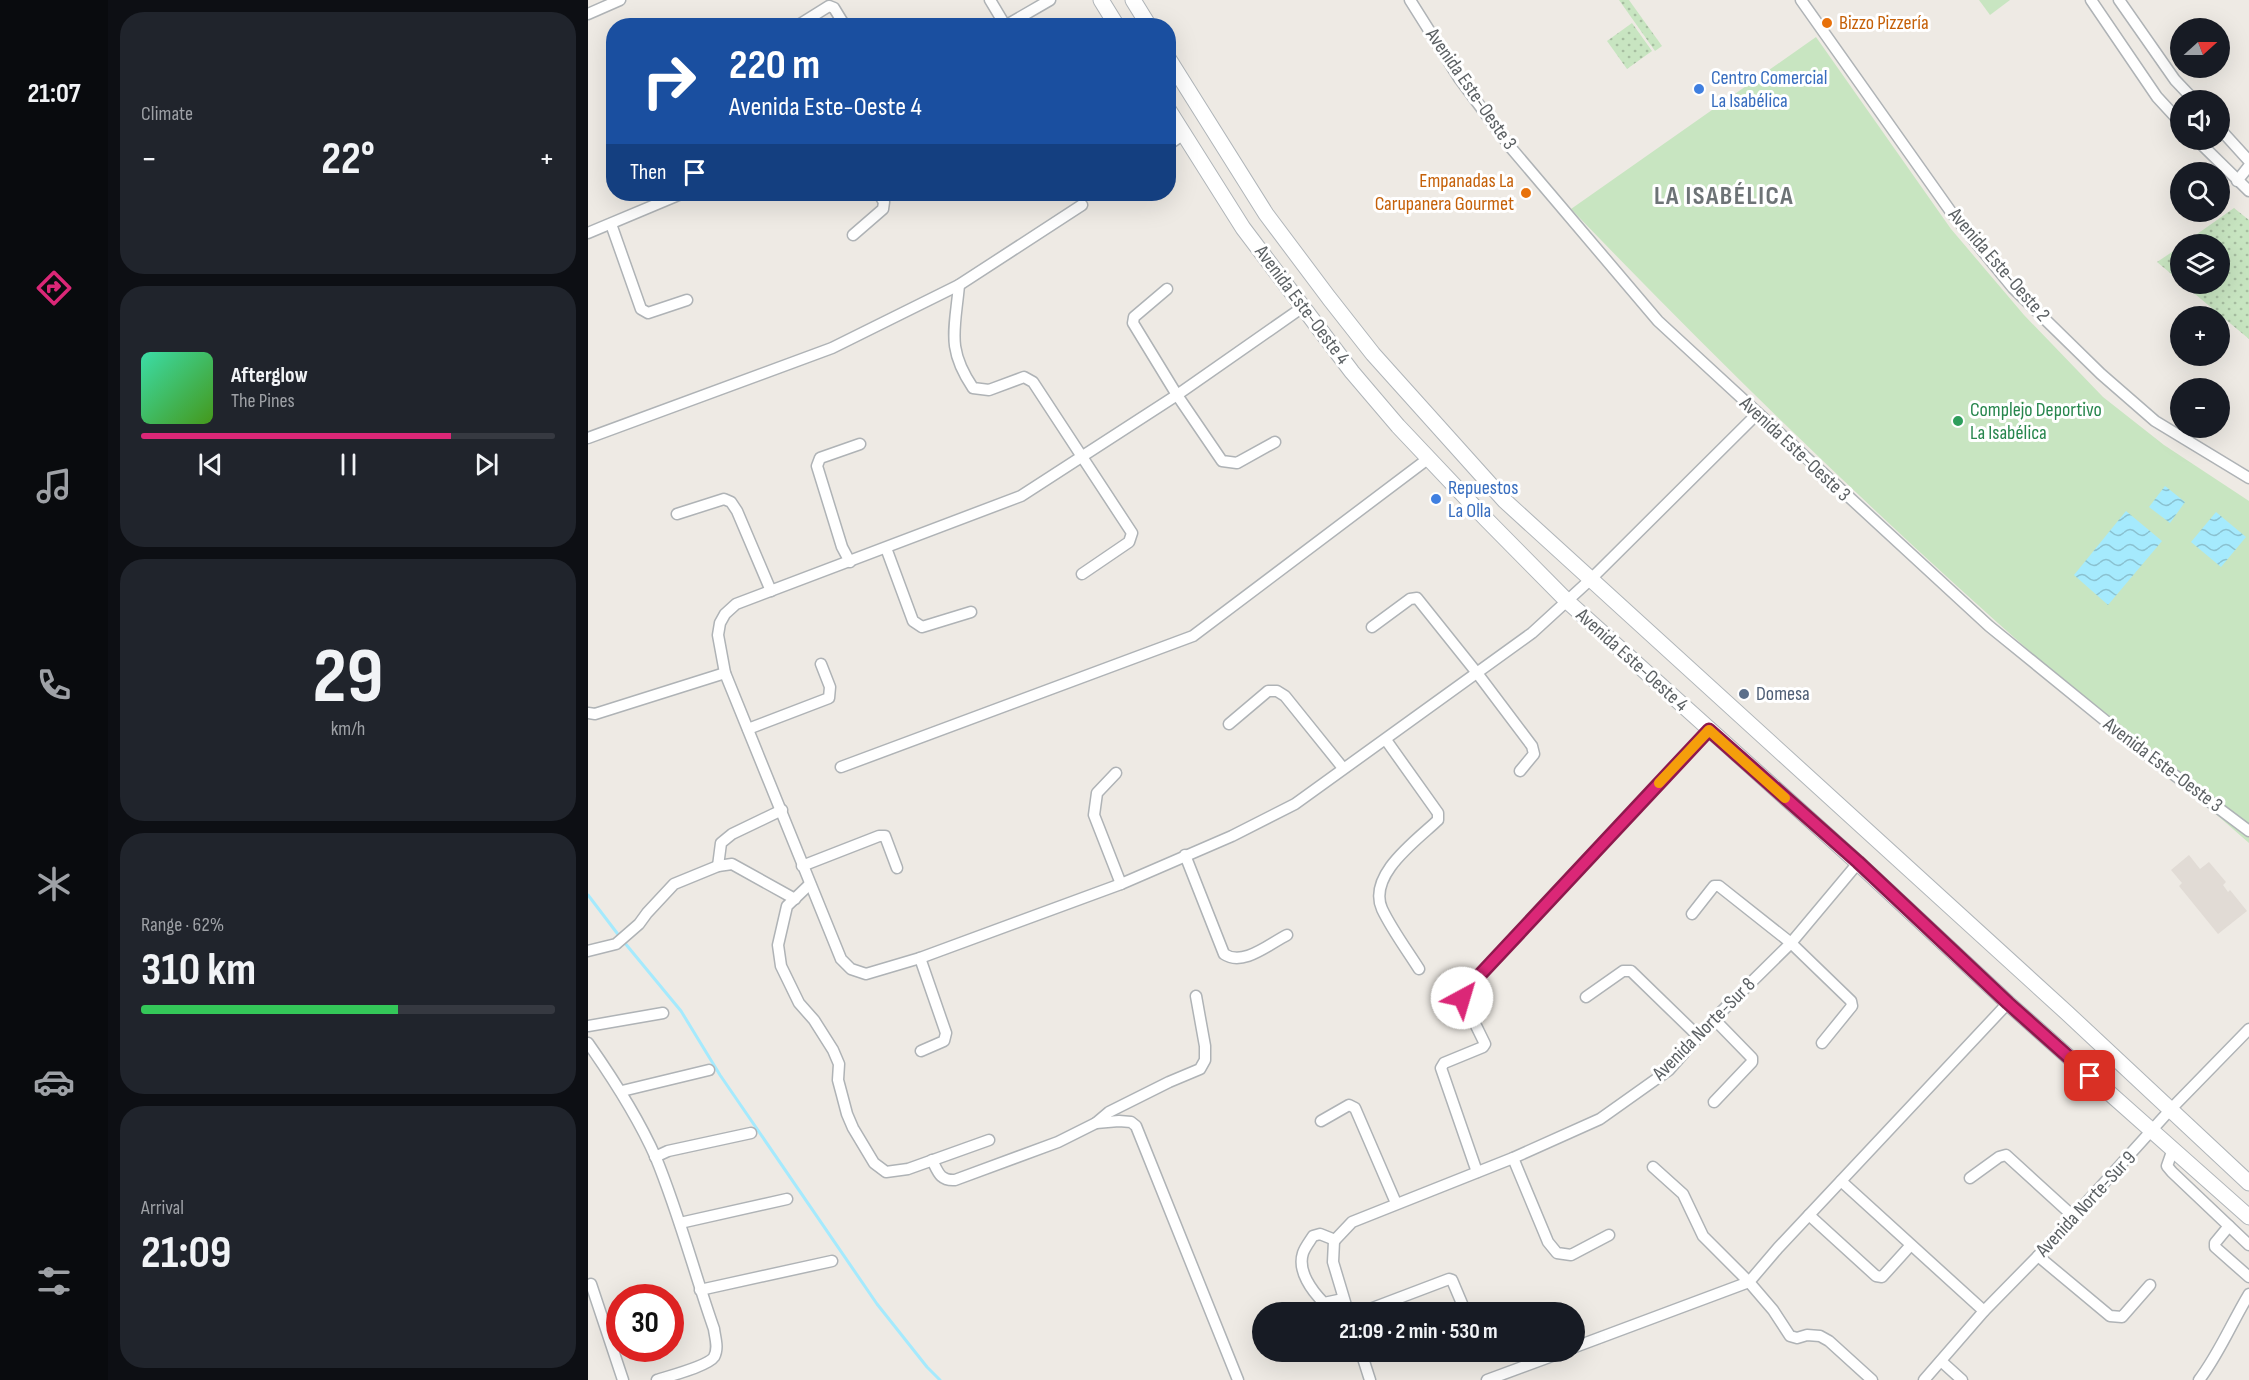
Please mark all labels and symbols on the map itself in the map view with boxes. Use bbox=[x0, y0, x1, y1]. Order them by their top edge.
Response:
place label: Bizzo Pizzería bbox=[1839, 11, 1929, 35]
marker: Bizzo Pizzería bbox=[1820, 16, 1834, 30]
north arrow bbox=[2170, 18, 2230, 78]
street label: Avenida Este-Oeste 3 bbox=[1420, 23, 1522, 154]
place label: Centro Comercial La Isabélica bbox=[1711, 66, 1828, 113]
marker: Centro Comercial La Isabélica bbox=[1692, 82, 1706, 96]
place label: Empanadas La Carupanera Gourmet bbox=[1375, 169, 1514, 216]
district label: LA ISABÉLICA bbox=[1654, 181, 1794, 212]
marker: Empanadas La Carupanera Gourmet bbox=[1519, 186, 1533, 200]
street label: Avenida Este-Oeste 2 bbox=[1942, 203, 2055, 327]
street label: Avenida Este-Oeste 4 bbox=[1249, 240, 1355, 369]
street label: Avenida Este-Oeste 3 bbox=[1734, 391, 1855, 506]
place label: Complejo Deportivo La Isabélica bbox=[1970, 398, 2102, 445]
marker: Complejo Deportivo La Isabélica bbox=[1951, 414, 1965, 428]
place label: Repuestos La Olla bbox=[1448, 476, 1518, 523]
marker: Repuestos La Olla bbox=[1429, 492, 1443, 506]
street label: Avenida Este-Oeste 4 bbox=[1570, 603, 1693, 717]
place label: Domesa bbox=[1756, 682, 1810, 706]
marker: Domesa bbox=[1737, 687, 1751, 701]
street label: Avenida Este-Oeste 3 bbox=[2098, 712, 2227, 818]
position arrow bbox=[1430, 966, 1494, 1030]
street label: Avenida Norte-Sur 8 bbox=[1647, 973, 1760, 1086]
pin bbox=[2064, 1050, 2115, 1101]
street label: Avenida Norte-Sur 9 bbox=[2030, 1146, 2141, 1263]
speed limit sign: 30 bbox=[606, 1284, 684, 1362]

